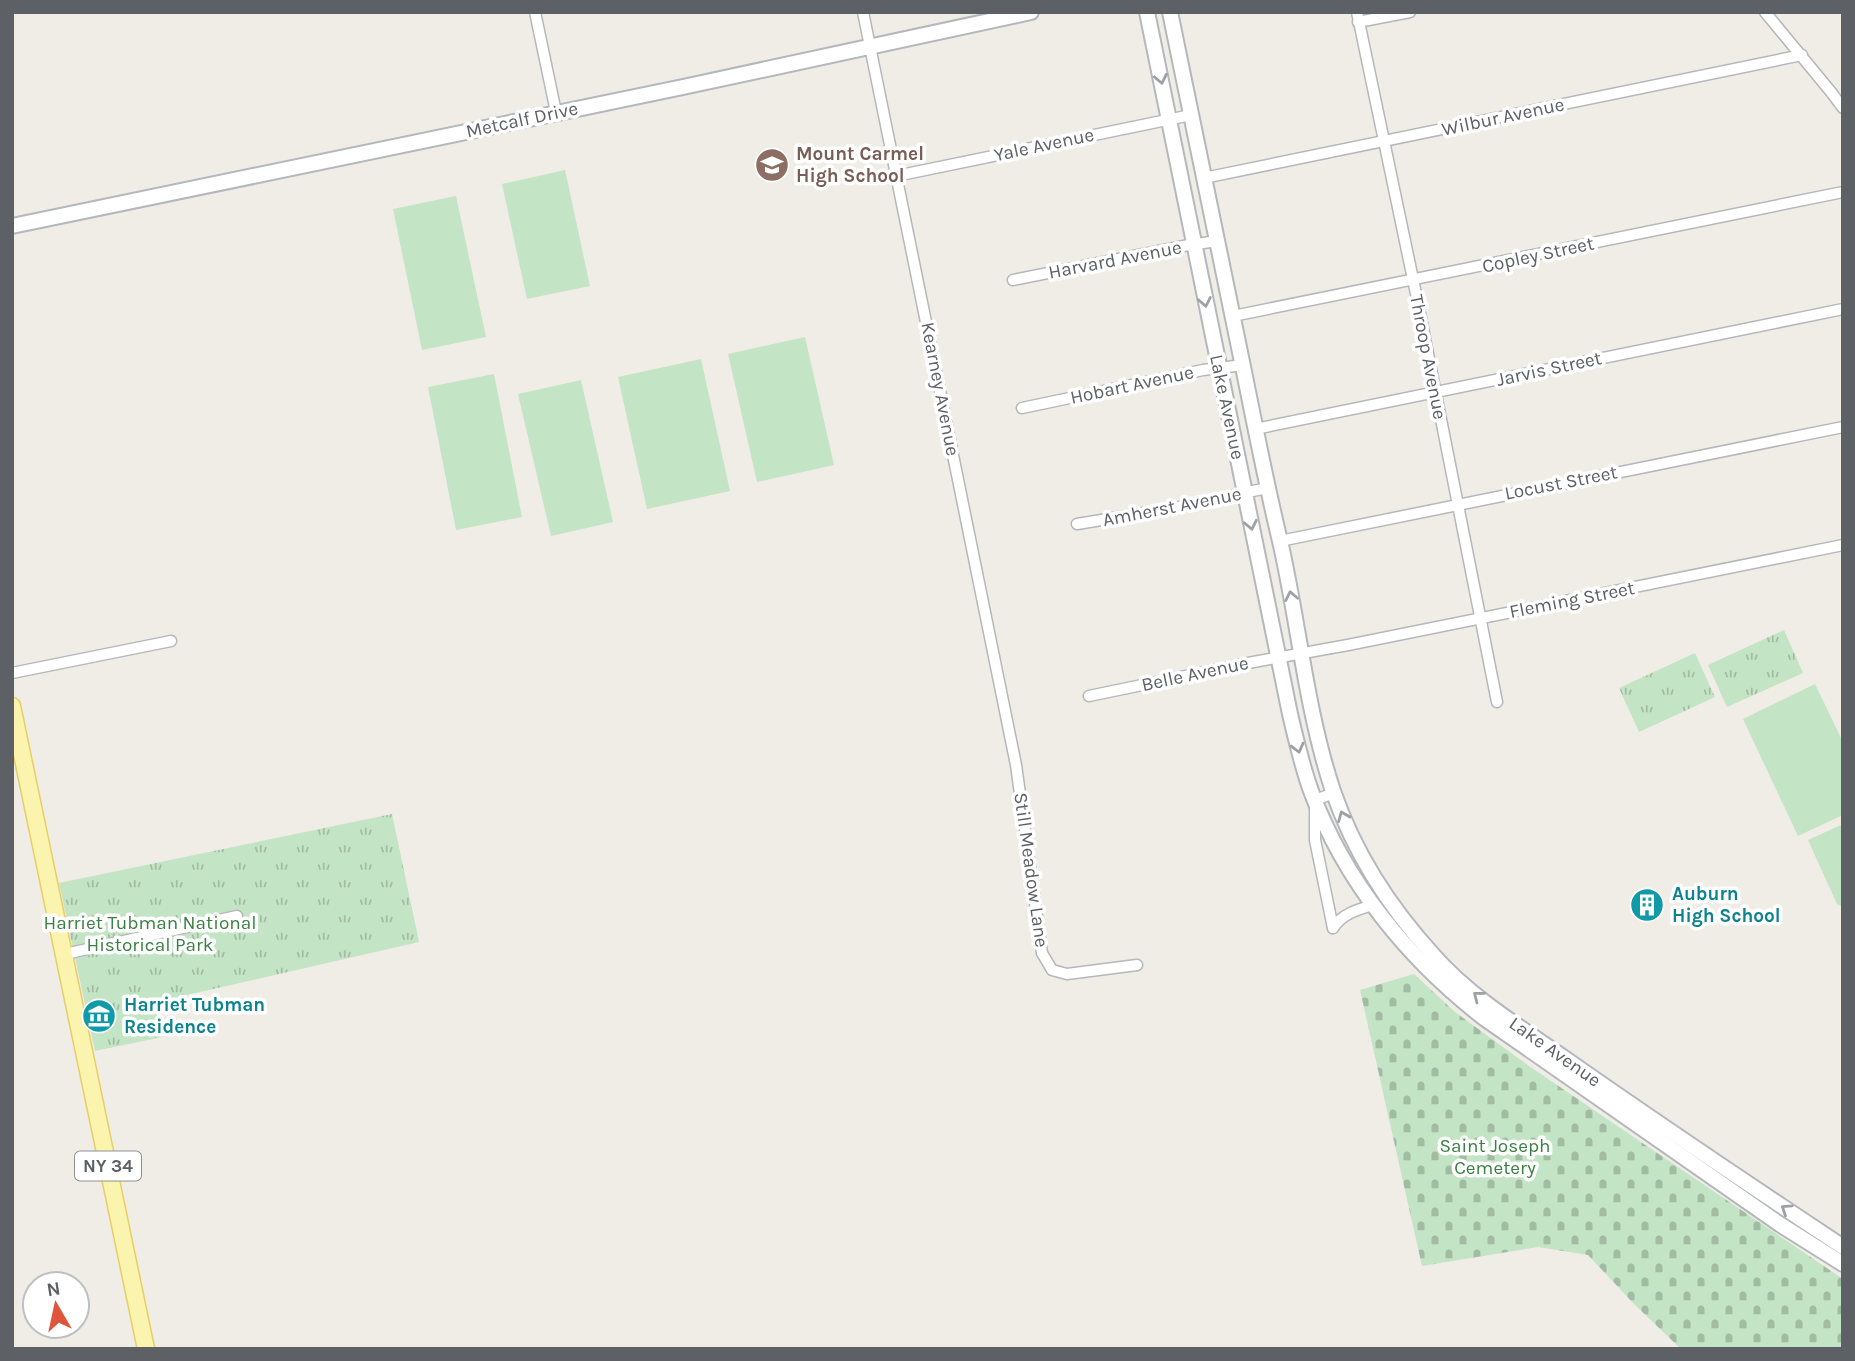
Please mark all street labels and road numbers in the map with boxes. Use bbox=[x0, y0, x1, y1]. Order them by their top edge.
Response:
street label: Wilbur Avenue bbox=[1440, 93, 1566, 141]
street label: Metcalf Drive bbox=[464, 97, 580, 143]
street label: Yale Avenue bbox=[992, 124, 1096, 166]
street label: Copley Street bbox=[1480, 232, 1596, 278]
street label: Harvard Avenue bbox=[1047, 236, 1183, 284]
street label: Throop Avenue bbox=[1405, 293, 1451, 421]
street label: Kearney Avenue bbox=[916, 320, 964, 458]
street label: Jarvis Street bbox=[1494, 347, 1604, 391]
street label: Lake Avenue bbox=[1205, 352, 1249, 462]
street label: Hobart Avenue bbox=[1068, 361, 1196, 409]
street label: Locust Street bbox=[1503, 461, 1619, 505]
street label: Amherst Avenue bbox=[1101, 483, 1243, 531]
street label: Fleming Street bbox=[1507, 577, 1637, 623]
street label: Belle Avenue bbox=[1139, 652, 1251, 696]
street label: Still Meadow Lane bbox=[1009, 791, 1053, 949]
street label: Lake Avenue bbox=[1505, 1012, 1605, 1092]
road number: NY 34 bbox=[75, 1152, 141, 1181]

